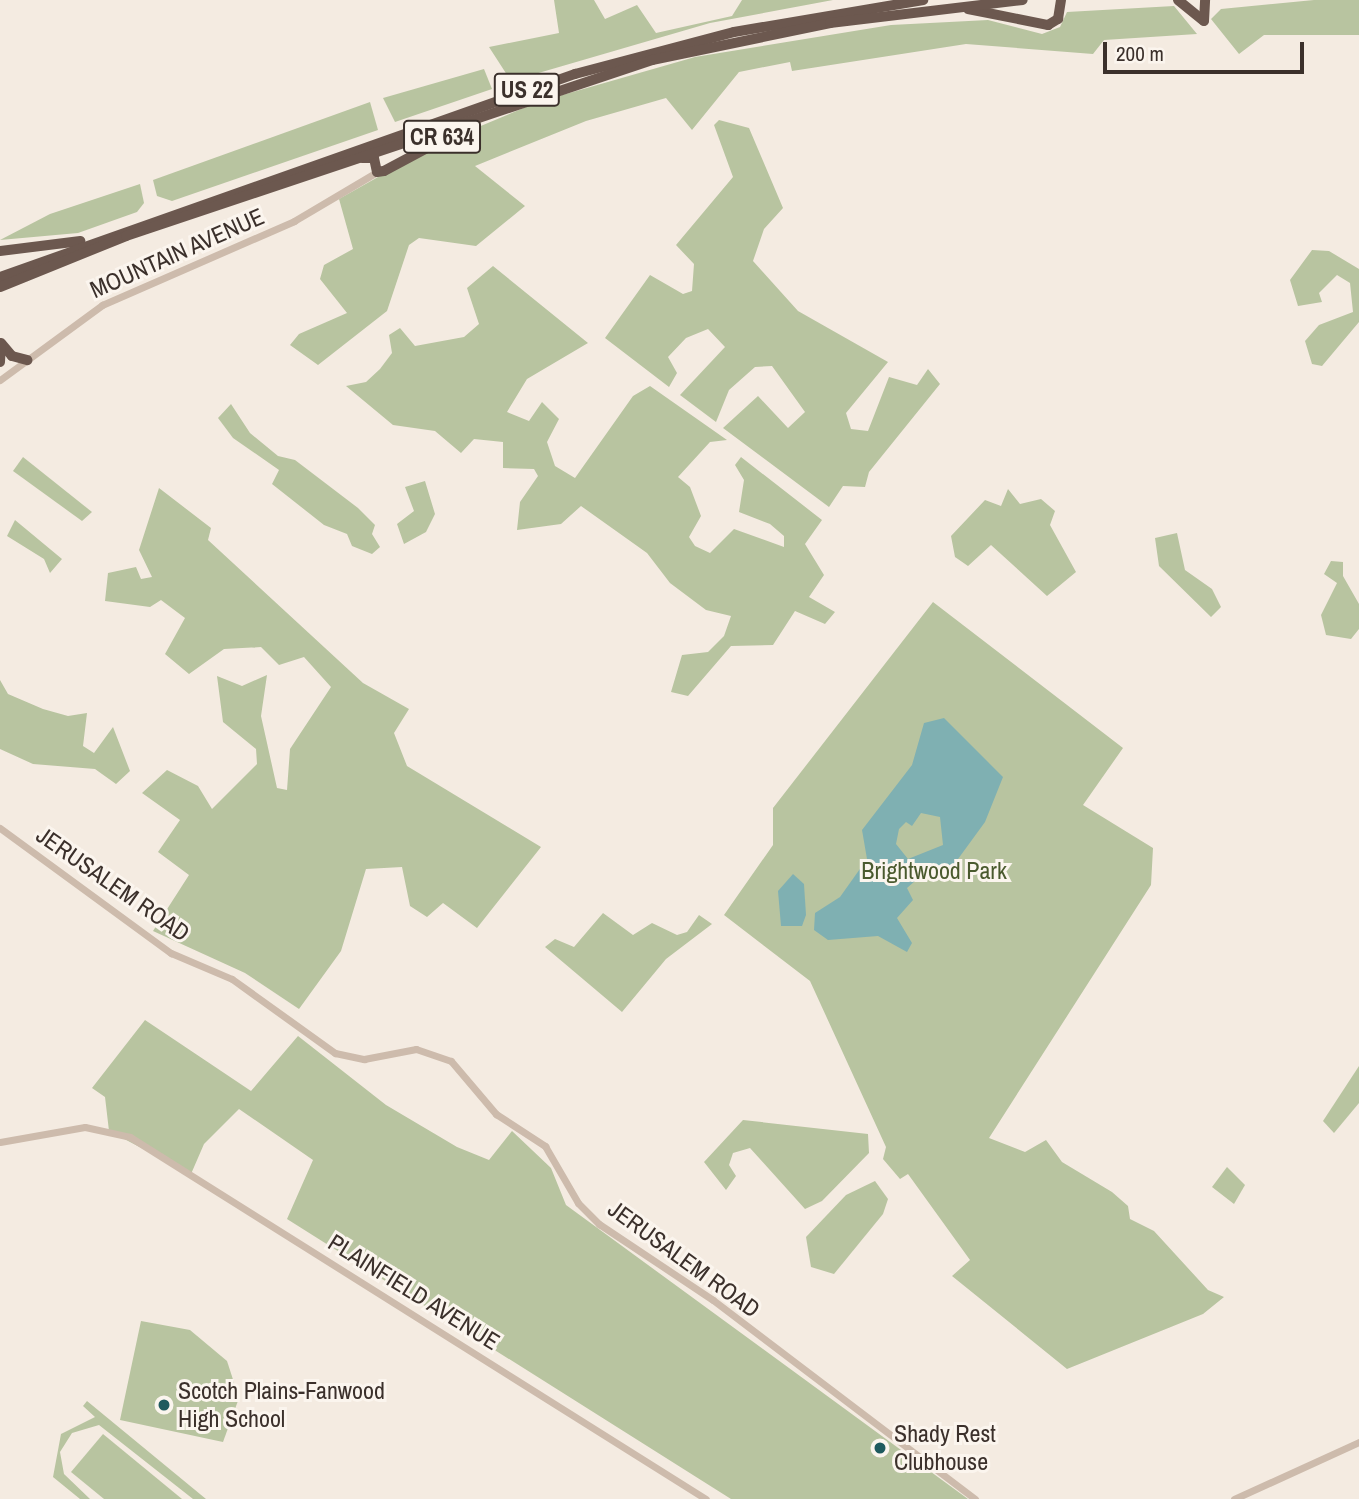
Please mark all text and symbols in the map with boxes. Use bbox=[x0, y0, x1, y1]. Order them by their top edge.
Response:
scale bar bbox=[1107, 28, 1308, 72]
text: 200 m bbox=[1116, 39, 1164, 68]
road number: US 22 bbox=[494, 71, 560, 110]
road number: CR 634 bbox=[402, 118, 482, 156]
street label: MOUNTAIN AVENUE bbox=[85, 202, 269, 304]
street label: JERUSALEM ROAD bbox=[31, 820, 195, 948]
park label: Brightwood Park bbox=[861, 857, 1007, 885]
street label: JERUSALEM ROAD bbox=[603, 1194, 765, 1324]
street label: PLAINFIELD AVENUE bbox=[323, 1227, 505, 1357]
place label: Scotch Plains-Fanwood High School bbox=[178, 1377, 385, 1433]
marker: Scotch Plains-Fanwood High School bbox=[156, 1397, 172, 1413]
place label: Shady Rest Clubhouse bbox=[894, 1420, 996, 1476]
marker: Shady Rest Clubhouse bbox=[872, 1440, 888, 1456]

